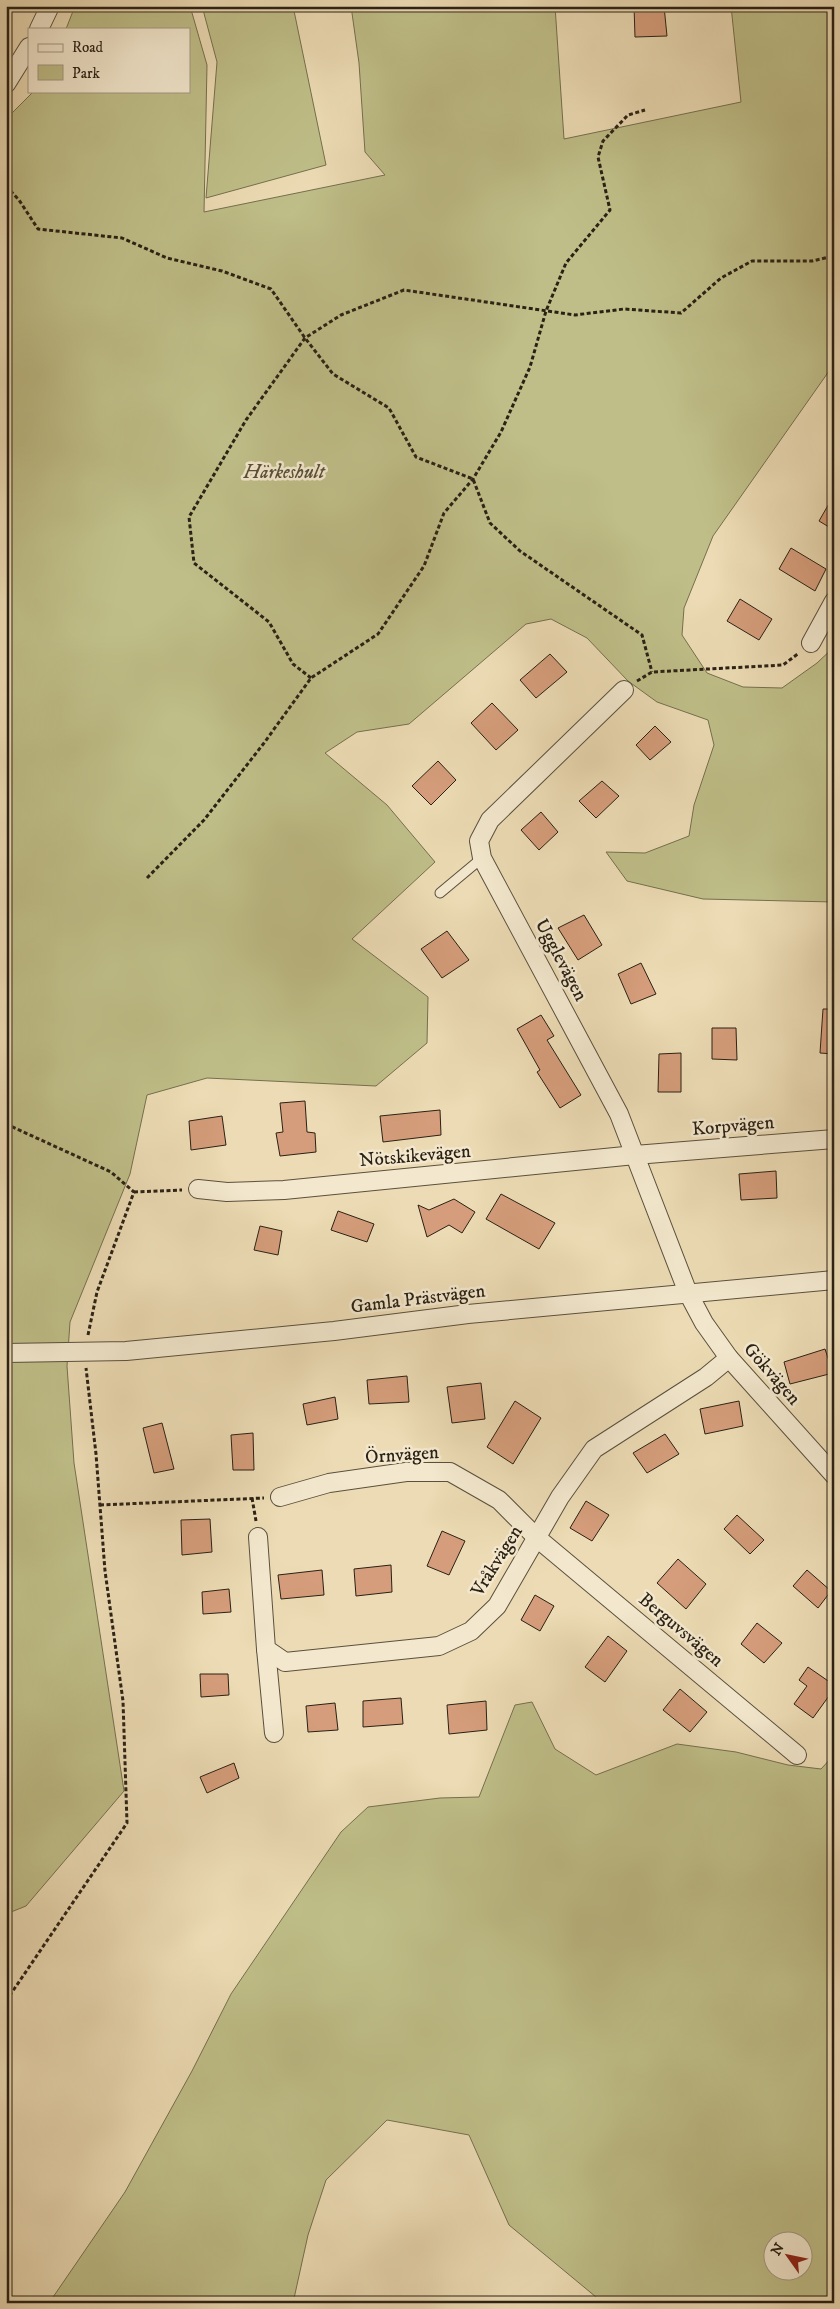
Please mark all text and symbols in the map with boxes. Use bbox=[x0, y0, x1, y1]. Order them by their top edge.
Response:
legend bbox=[28, 28, 190, 92]
text: Road bbox=[72, 38, 104, 57]
text: Park bbox=[72, 64, 101, 83]
park label: Härkeshult bbox=[243, 461, 326, 484]
street label: Ugglevägen bbox=[530, 915, 592, 1005]
street label: Korpvägen bbox=[691, 1111, 775, 1141]
street label: Nötskikevägen bbox=[358, 1140, 472, 1172]
street label: Gamla Prästvägen bbox=[349, 1279, 487, 1319]
street label: Gökvägen bbox=[739, 1338, 805, 1410]
street label: Örnvägen bbox=[364, 1440, 440, 1469]
street label: Vråkvägen bbox=[466, 1521, 528, 1601]
street label: Berguvsvägen bbox=[634, 1588, 728, 1672]
north arrow bbox=[762, 2232, 812, 2282]
text: N bbox=[767, 2239, 789, 2259]

